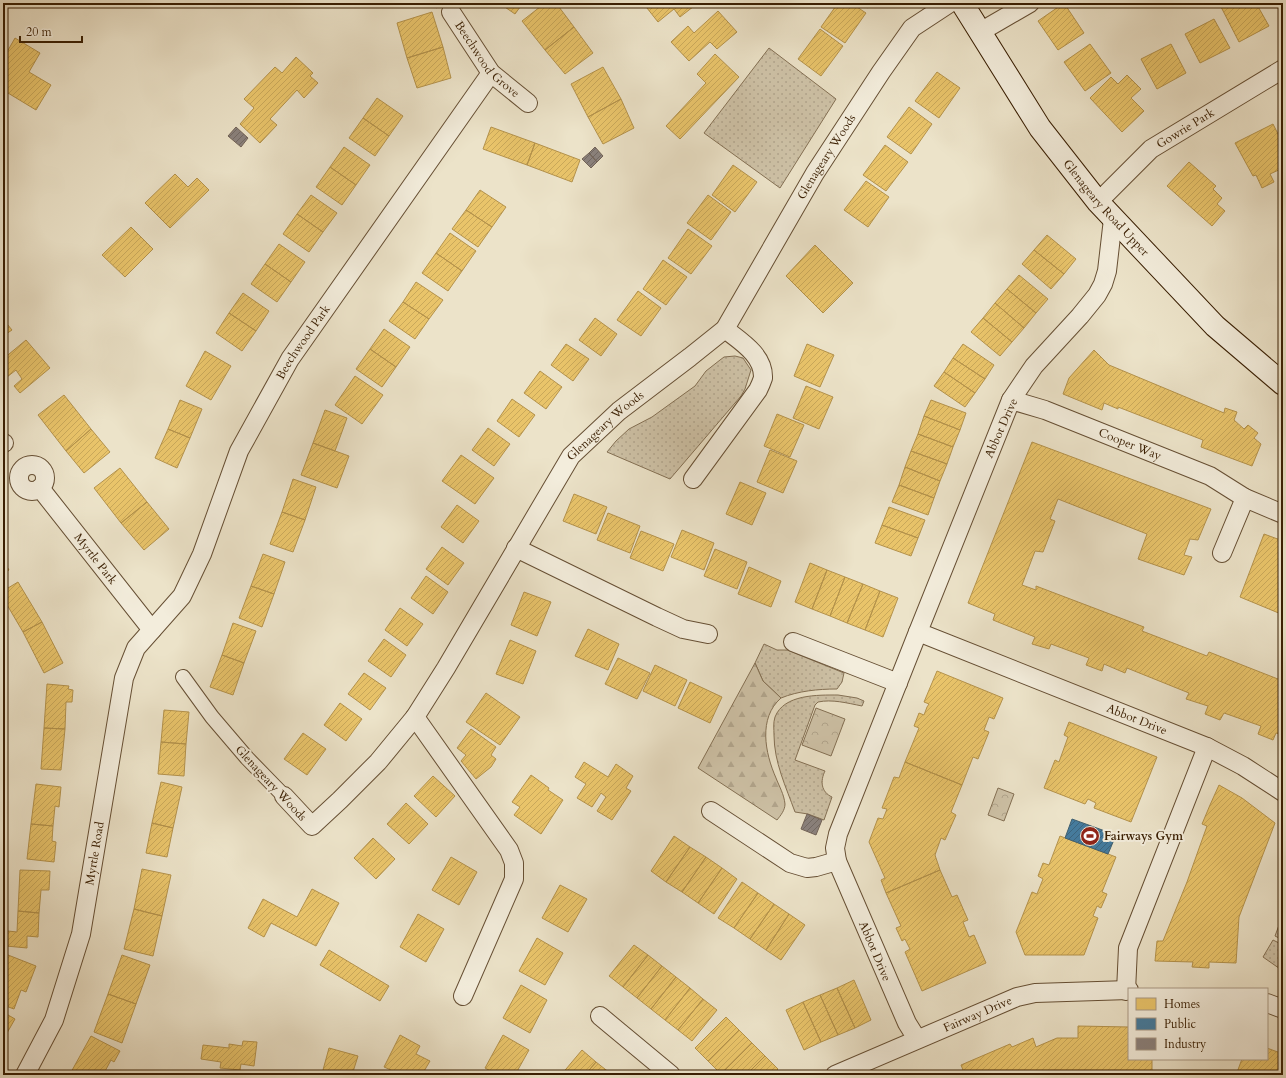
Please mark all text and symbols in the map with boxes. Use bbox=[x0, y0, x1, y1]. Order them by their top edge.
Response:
scale bar bbox=[20, 18, 82, 44]
street label: Beechwood Grove bbox=[451, 18, 523, 101]
text: 20 m bbox=[26, 24, 53, 40]
street label: Gowrie Park bbox=[1153, 104, 1218, 152]
street label: Glenageary Woods bbox=[793, 111, 859, 202]
street label: Glenageary Road Upper bbox=[1060, 156, 1153, 260]
street label: Beechwood Park bbox=[272, 301, 334, 382]
street label: Glenageary Woods bbox=[563, 387, 647, 464]
street label: Abbot Drive bbox=[981, 396, 1021, 460]
street label: Cooper Way bbox=[1096, 424, 1164, 464]
street label: Myrtle Park bbox=[71, 530, 121, 588]
street label: Abbot Drive bbox=[1104, 700, 1170, 738]
street label: Glenageary Woods bbox=[232, 742, 310, 824]
street label: Myrtle Road bbox=[81, 820, 108, 886]
sports icon: Fairways Gym bbox=[1079, 825, 1101, 847]
place label: Fairways Gym bbox=[1104, 828, 1184, 844]
street label: Abbot Drive bbox=[855, 918, 895, 984]
legend bbox=[1128, 988, 1268, 1060]
street label: Fairway Drive bbox=[941, 992, 1014, 1036]
text: Homes bbox=[1164, 996, 1200, 1012]
text: Public bbox=[1164, 1016, 1197, 1032]
text: Industry bbox=[1164, 1036, 1207, 1052]

